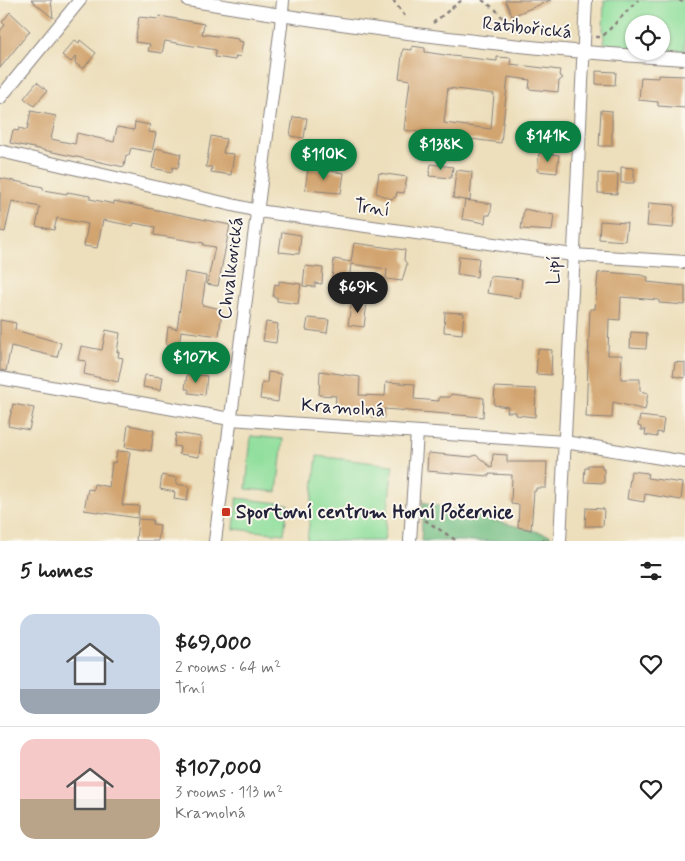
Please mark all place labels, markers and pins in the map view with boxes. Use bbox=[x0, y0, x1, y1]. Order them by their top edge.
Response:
pin: $141K bbox=[513, 120, 583, 163]
pin: $138K bbox=[406, 128, 476, 171]
pin: $110K bbox=[289, 138, 359, 181]
pin: $69K bbox=[328, 272, 388, 314]
pin: $107K bbox=[161, 342, 231, 384]
place label: Sportovní centrum Horní Počernice bbox=[236, 500, 514, 525]
marker: Sportovní centrum Horní Počernice bbox=[220, 506, 232, 518]

